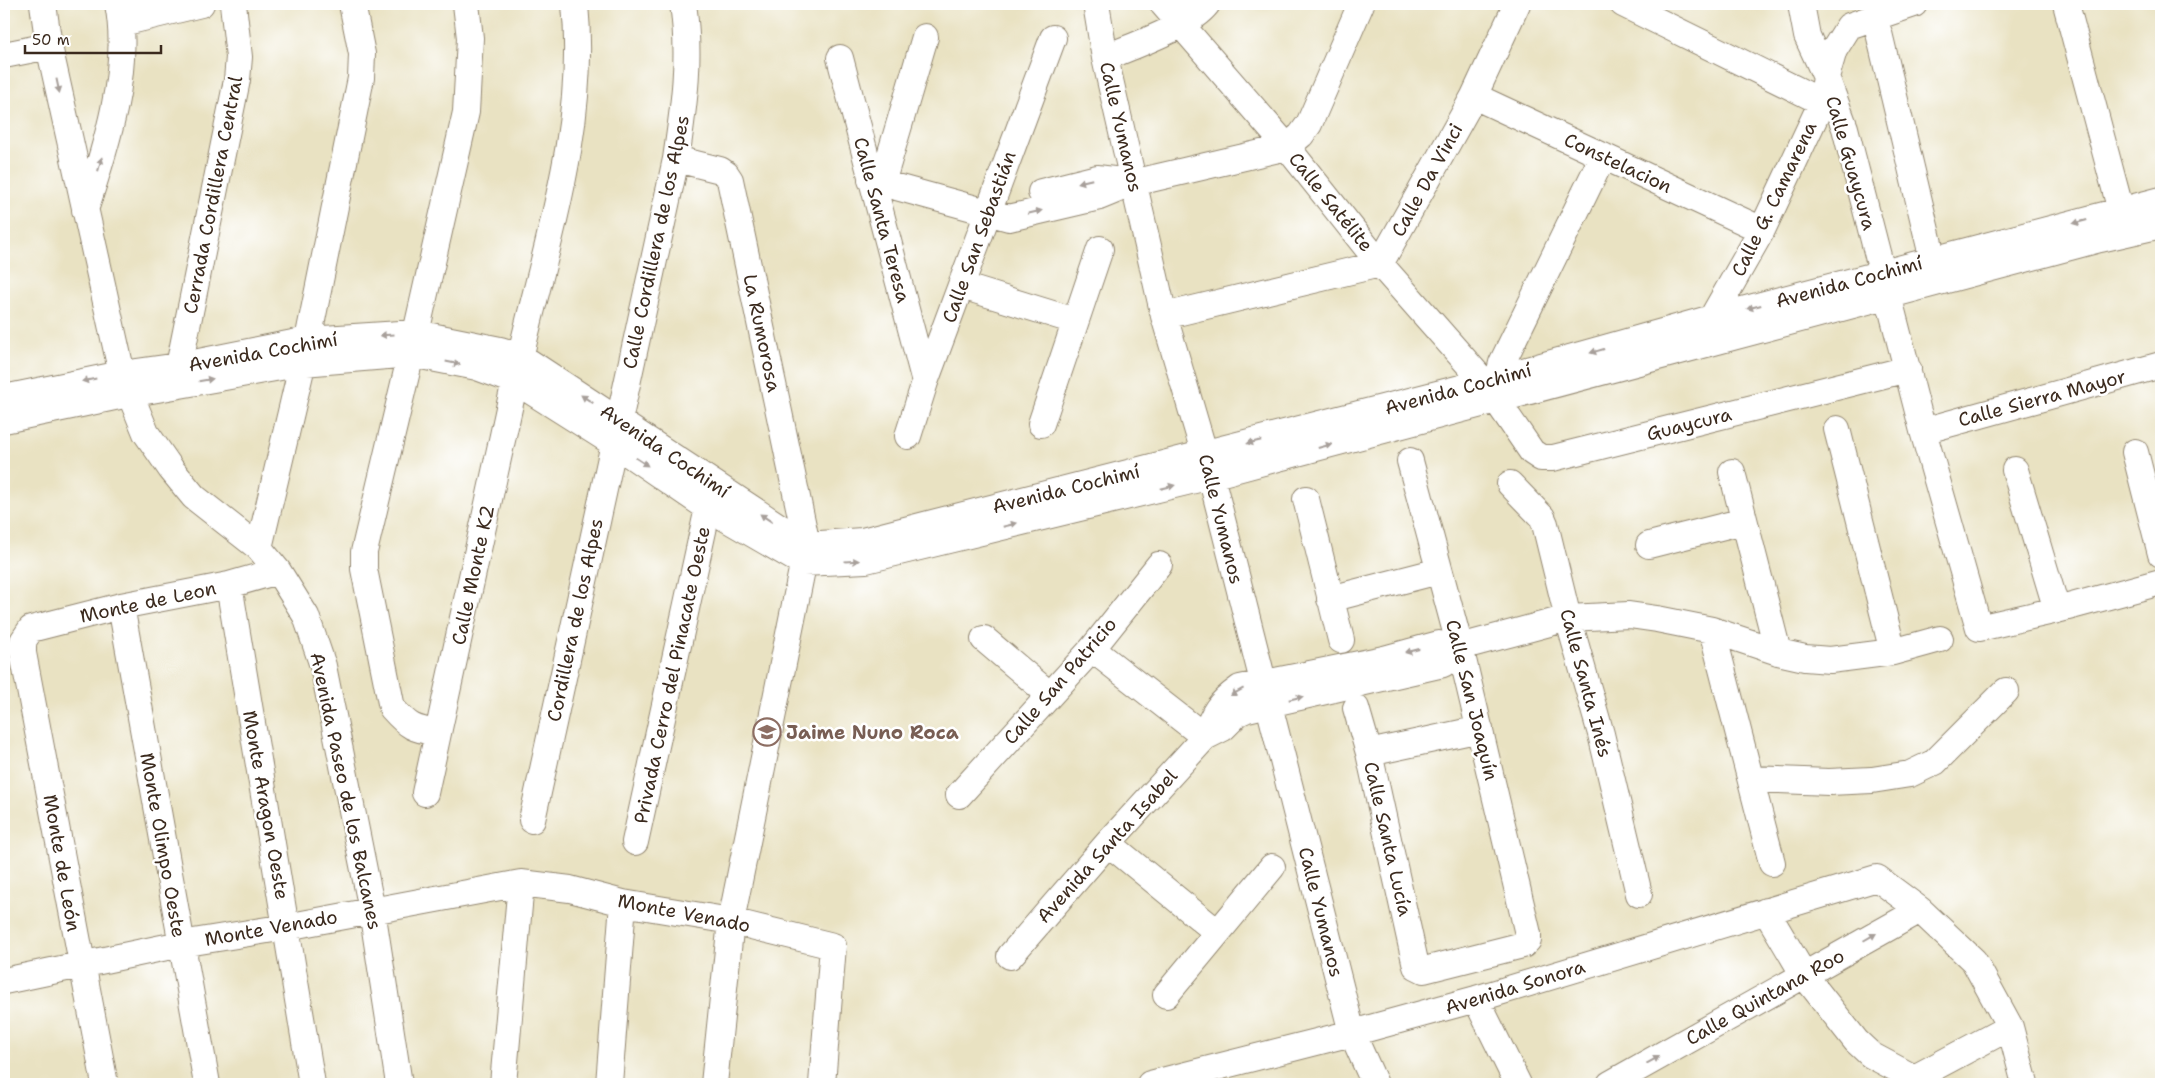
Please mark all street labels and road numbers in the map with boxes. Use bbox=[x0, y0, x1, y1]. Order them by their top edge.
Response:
street label: Calle Yumanos bbox=[1094, 59, 1148, 195]
street label: Cerrada Cordillera Central bbox=[178, 74, 248, 316]
street label: Calle Guaycura bbox=[1820, 93, 1882, 233]
street label: Calle Cordillera de los Alpes bbox=[617, 113, 695, 371]
street label: Calle G. Camarena bbox=[1726, 117, 1822, 281]
street label: Calle Da Vinci bbox=[1386, 119, 1468, 241]
street label: Constelacion bbox=[1560, 127, 1676, 199]
street label: Calle Santa Teresa bbox=[848, 134, 916, 306]
street label: Calle Satélite bbox=[1283, 147, 1379, 257]
street label: Calle San Sebastián bbox=[936, 148, 1022, 326]
street label: Avenida Cochimí bbox=[1773, 250, 1926, 314]
street label: La Rumorosa bbox=[737, 272, 787, 394]
street label: Avenida Cochimí bbox=[186, 326, 340, 377]
street label: Avenida Cochimí bbox=[1382, 357, 1535, 421]
street label: Calle Sierra Mayor bbox=[1955, 364, 2129, 432]
street label: Avenida Cochimí bbox=[595, 398, 735, 504]
street label: Guaycura bbox=[1644, 401, 1734, 447]
street label: Calle Yumanos bbox=[1193, 451, 1249, 587]
street label: Avenida Cochimí bbox=[990, 458, 1143, 519]
street label: Calle Monte K2 bbox=[446, 503, 500, 647]
street label: Cordillera de los Alpes bbox=[541, 516, 609, 724]
street label: Privada Cerro del Pinacate Oeste bbox=[628, 524, 716, 826]
street label: Monte de Leon bbox=[77, 575, 219, 629]
street label: Calle Santa Inés bbox=[1554, 606, 1618, 760]
street label: Calle San Patricio bbox=[998, 612, 1122, 750]
street label: Calle San Joaquín bbox=[1440, 617, 1504, 783]
street label: Avenida Paseo de los Balcanes bbox=[304, 650, 388, 932]
street label: Monte Aragon Oeste bbox=[237, 708, 295, 902]
street label: Monte Olimpo Oeste bbox=[134, 751, 192, 939]
street label: Calle Santa Lucía bbox=[1358, 759, 1418, 919]
street label: Avenida Santa Isabel bbox=[1031, 763, 1183, 928]
street label: Monte de León bbox=[38, 793, 86, 933]
street label: Calle Yumanos bbox=[1293, 844, 1349, 980]
street label: Monte Venado bbox=[616, 888, 752, 938]
street label: Monte Venado bbox=[203, 904, 339, 952]
street label: Calle Quintana Roo bbox=[1681, 943, 1849, 1051]
street label: Avenida Sonora bbox=[1442, 954, 1588, 1020]

